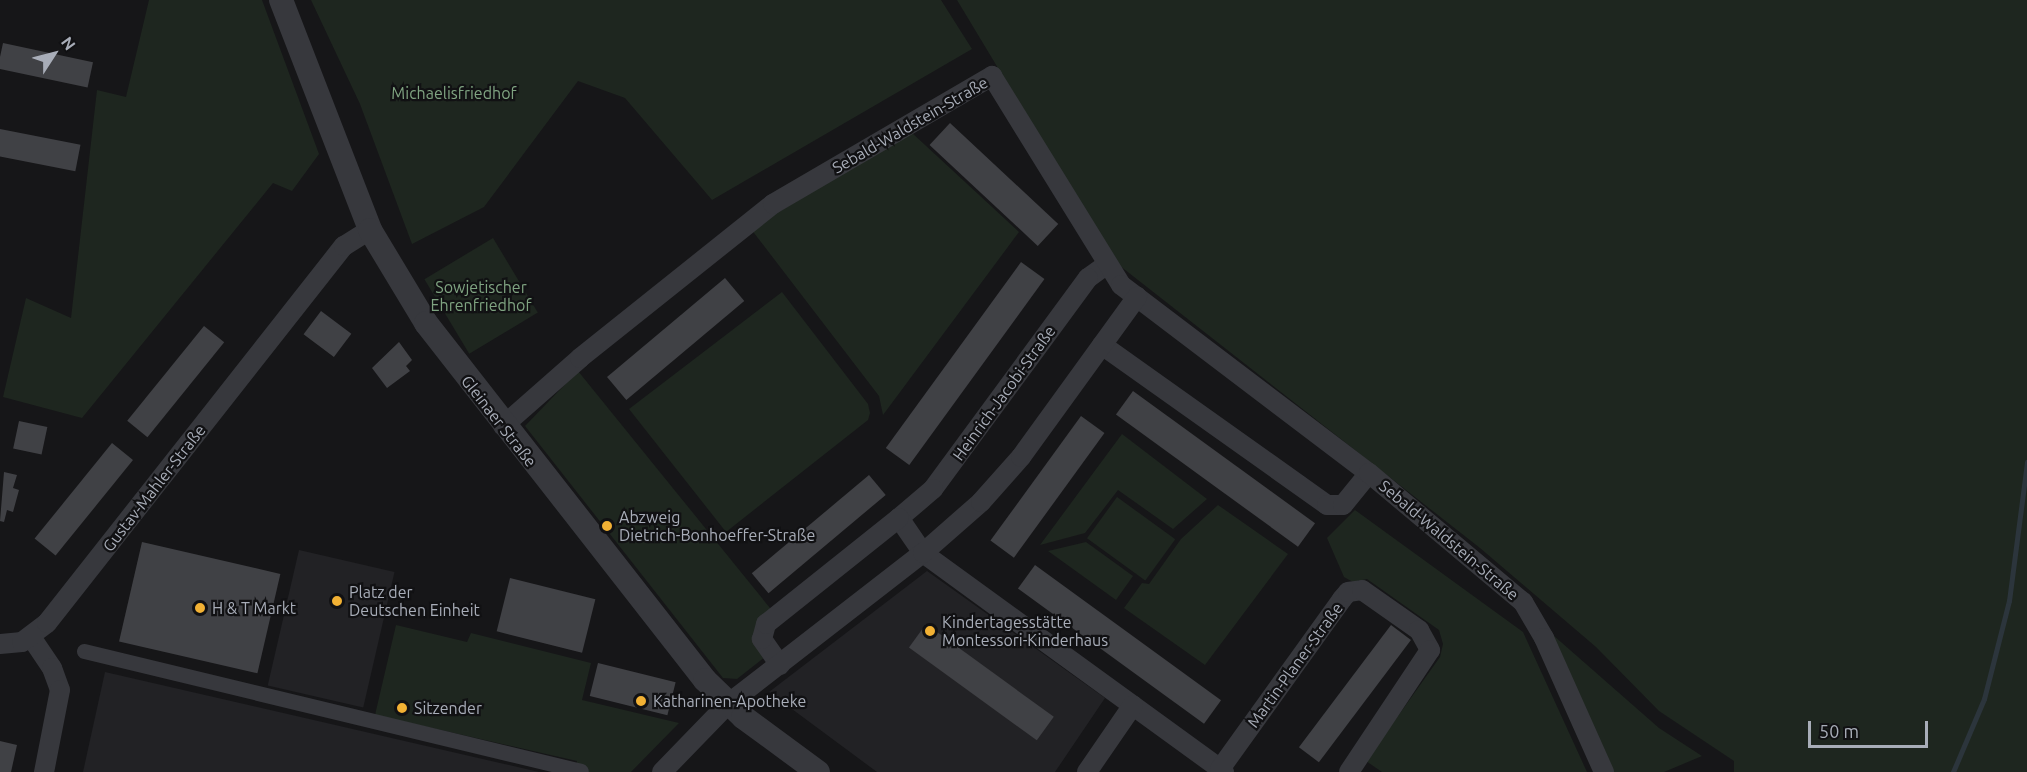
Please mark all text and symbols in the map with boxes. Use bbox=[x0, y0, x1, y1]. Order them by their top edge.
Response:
north arrow bbox=[24, 24, 84, 84]
text: N bbox=[58, 33, 79, 54]
street label: Sebald-Waldstein-Straße bbox=[829, 73, 991, 177]
park label: Michaelisfriedhof bbox=[391, 83, 517, 103]
park label: Sowjetischer Ehrenfriedhof bbox=[431, 277, 531, 315]
street label: Heinrich-Jacobi-Straße bbox=[949, 322, 1059, 464]
street label: Gleinaer Straße bbox=[457, 371, 541, 471]
street label: Gustav-Mahler-Straße bbox=[99, 421, 209, 555]
street label: Sebald-Waldstein-Straße bbox=[1375, 476, 1523, 604]
place label: Abzweig Dietrich-Bonhoeffer-Straße bbox=[619, 507, 815, 545]
marker: Abzweig Dietrich-Bonhoeffer-Straße bbox=[600, 519, 614, 533]
place label: Platz der Deutschen Einheit bbox=[349, 582, 480, 620]
marker: Platz der Deutschen Einheit bbox=[330, 594, 344, 608]
place label: H & T Markt bbox=[212, 598, 296, 618]
street label: Martin-Planer-Straße bbox=[1243, 599, 1347, 731]
marker: H & T Markt bbox=[193, 601, 207, 615]
place label: Kindertagesstätte Montessori-Kinderhaus bbox=[942, 612, 1108, 650]
marker: Kindertagesstätte Montessori-Kinderhaus bbox=[923, 624, 937, 638]
place label: Katharinen-Apotheke bbox=[653, 691, 806, 711]
marker: Katharinen-Apotheke bbox=[634, 694, 648, 708]
place label: Sitzender bbox=[414, 698, 482, 718]
marker: Sitzender bbox=[395, 701, 409, 715]
scale bar bbox=[1811, 709, 1931, 747]
text: 50 m bbox=[1819, 721, 1859, 741]

